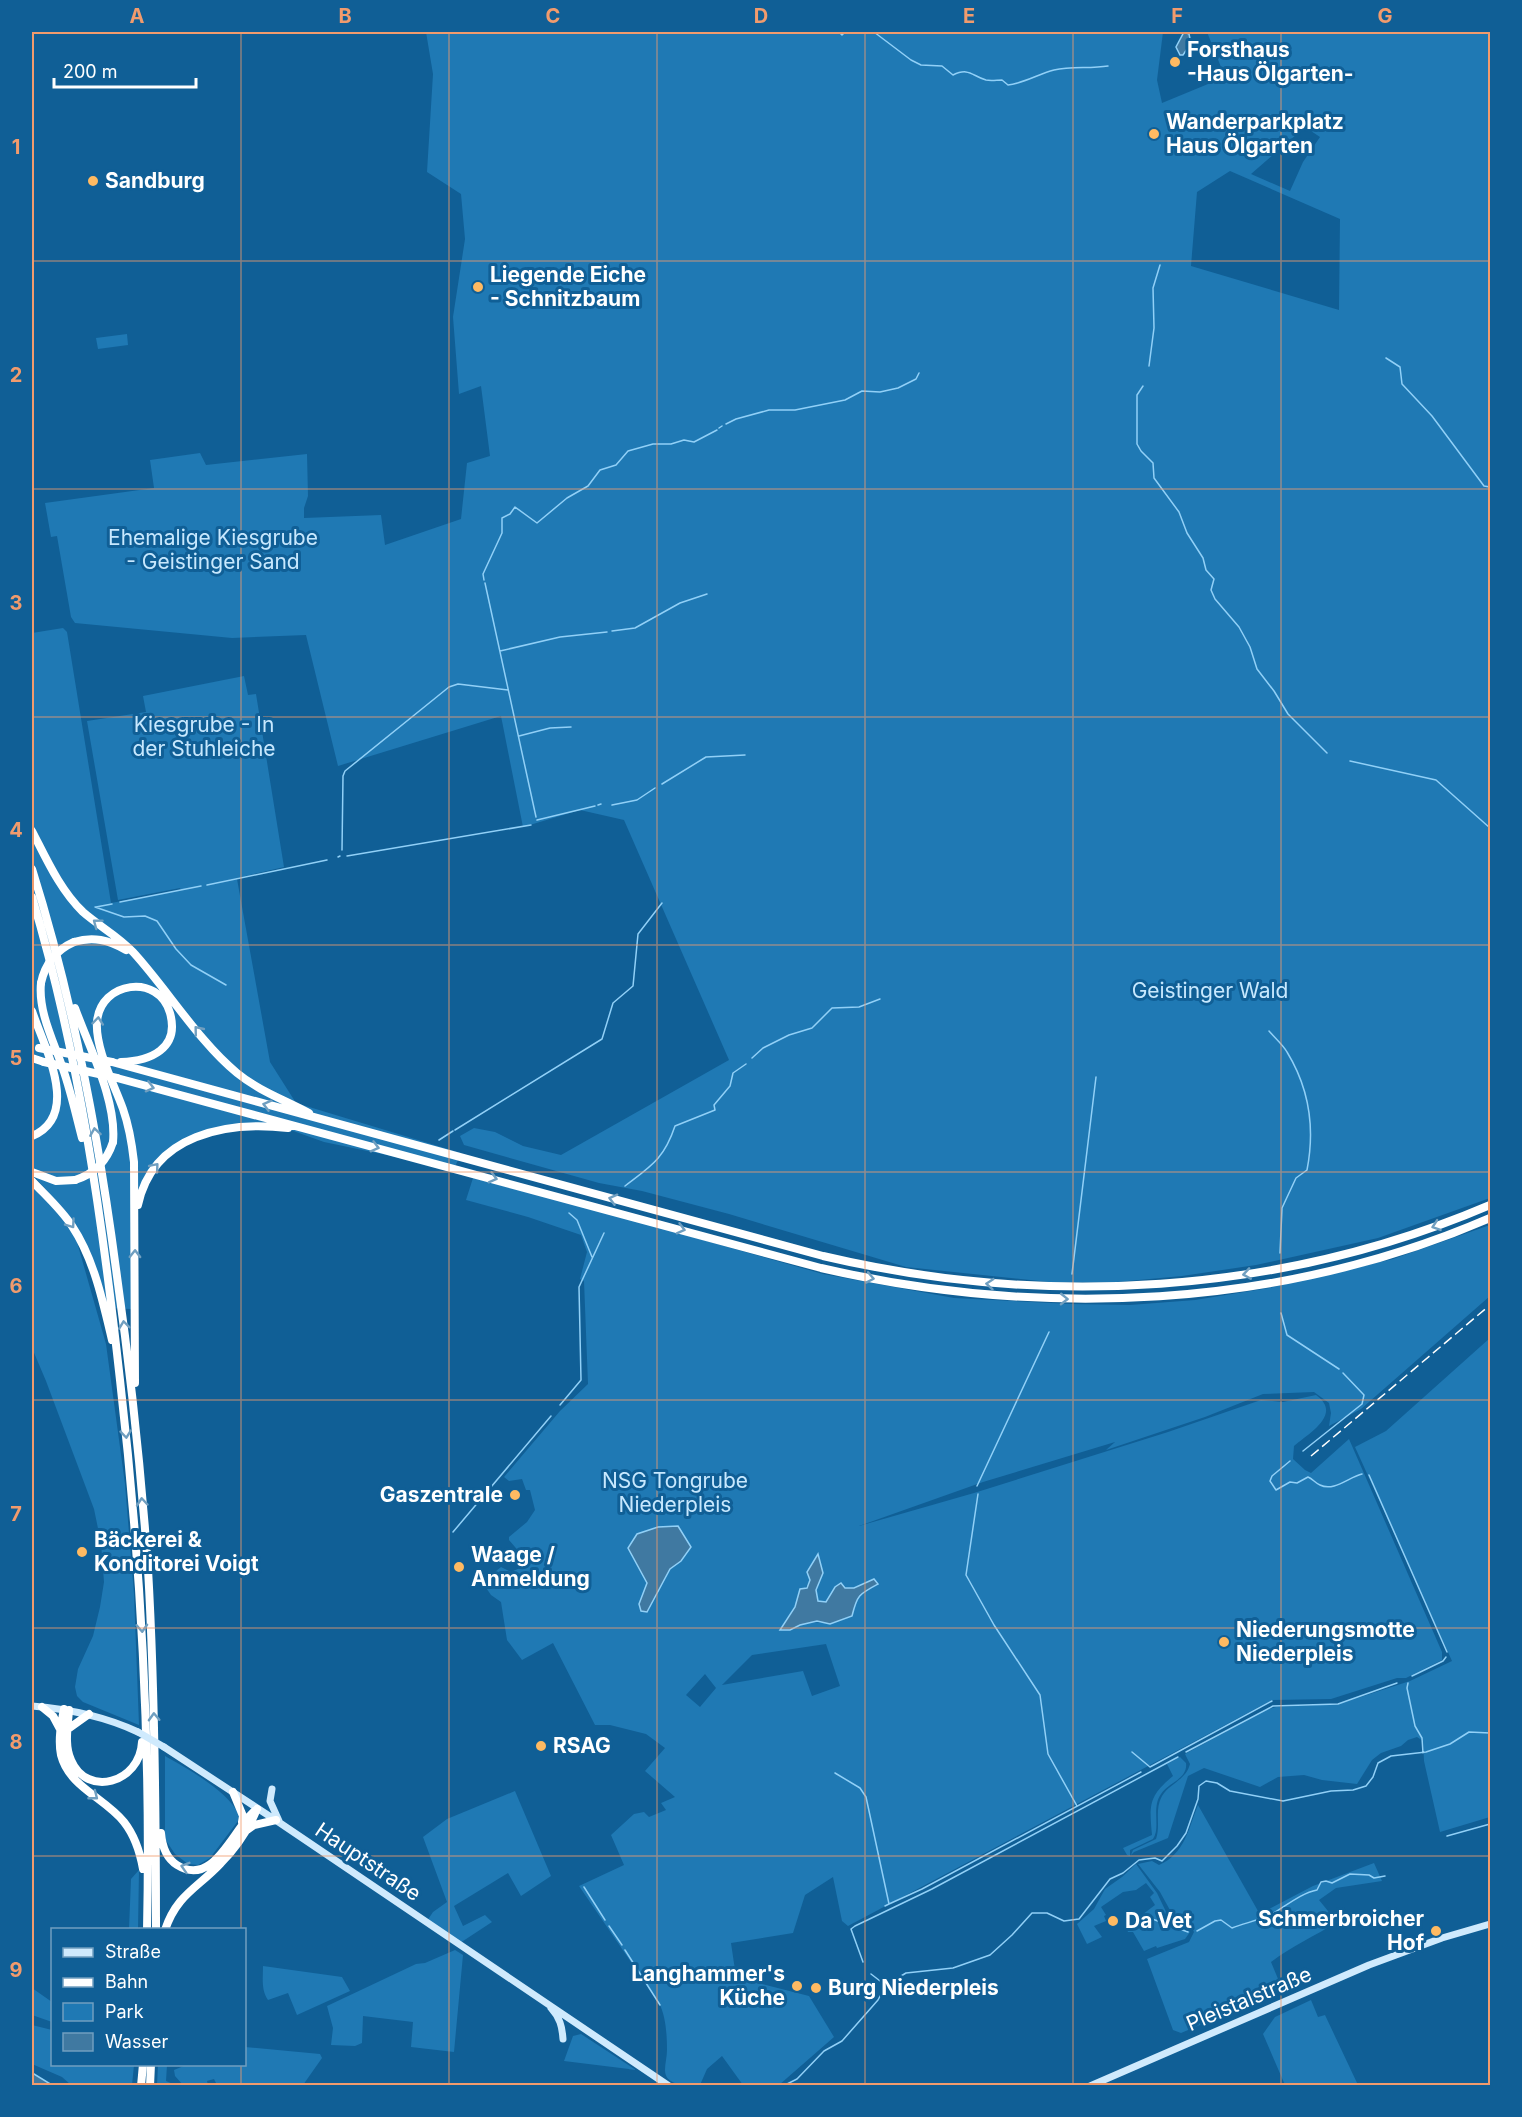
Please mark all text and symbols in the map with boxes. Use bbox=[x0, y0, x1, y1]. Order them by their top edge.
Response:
text: A bbox=[130, 4, 145, 28]
text: B bbox=[338, 4, 352, 28]
text: C bbox=[546, 4, 560, 28]
text: D bbox=[754, 4, 768, 28]
text: E bbox=[963, 4, 975, 28]
text: F bbox=[1171, 4, 1183, 28]
text: G bbox=[1377, 4, 1393, 28]
place label: Forsthaus -Haus Ölgarten- bbox=[1187, 37, 1354, 86]
scale bar bbox=[54, 51, 196, 89]
marker: Forsthaus -Haus Ölgarten- bbox=[1168, 55, 1182, 69]
text: 200 m bbox=[63, 61, 118, 82]
place label: Wanderparkplatz Haus Ölgarten bbox=[1166, 109, 1344, 158]
marker: Wanderparkplatz Haus Ölgarten bbox=[1147, 127, 1161, 141]
text: 1 bbox=[12, 135, 20, 159]
place label: Sandburg bbox=[105, 168, 205, 193]
marker: Sandburg bbox=[86, 174, 100, 188]
place label: Liegende Eiche - Schnitzbaum bbox=[490, 262, 646, 311]
marker: Liegende Eiche - Schnitzbaum bbox=[471, 280, 485, 294]
text: 2 bbox=[10, 363, 22, 387]
park label: Ehemalige Kiesgrube - Geistinger Sand bbox=[108, 525, 318, 574]
text: 3 bbox=[10, 591, 22, 615]
park label: Kiesgrube - In der Stuhleiche bbox=[132, 712, 276, 761]
text: 4 bbox=[9, 818, 23, 842]
one-way arrow bbox=[93, 919, 104, 930]
park label: Geistinger Wald bbox=[1132, 978, 1288, 1003]
one-way arrow bbox=[91, 1016, 104, 1026]
one-way arrow bbox=[194, 1026, 205, 1037]
text: 5 bbox=[10, 1046, 22, 1070]
one-way arrow bbox=[145, 1079, 155, 1092]
one-way arrow bbox=[262, 1100, 272, 1112]
one-way arrow bbox=[89, 1128, 102, 1138]
one-way arrow bbox=[370, 1139, 380, 1152]
one-way arrow bbox=[148, 1163, 159, 1174]
one-way arrow bbox=[488, 1171, 498, 1184]
one-way arrow bbox=[608, 1194, 618, 1207]
one-way arrow bbox=[64, 1217, 75, 1228]
one-way arrow bbox=[1431, 1219, 1442, 1232]
one-way arrow bbox=[676, 1222, 686, 1235]
one-way arrow bbox=[129, 1250, 141, 1259]
one-way arrow bbox=[1243, 1268, 1252, 1280]
one-way arrow bbox=[865, 1271, 875, 1284]
text: 6 bbox=[10, 1274, 23, 1298]
one-way arrow bbox=[986, 1277, 995, 1290]
one-way arrow bbox=[1059, 1293, 1068, 1305]
one-way arrow bbox=[118, 1321, 131, 1330]
one-way arrow bbox=[120, 1430, 132, 1439]
park label: NSG Tongrube Niederpleis bbox=[602, 1468, 748, 1517]
place label: Gaszentrale bbox=[380, 1482, 503, 1507]
marker: Gaszentrale bbox=[508, 1488, 522, 1502]
one-way arrow bbox=[136, 1497, 149, 1506]
text: 7 bbox=[10, 1502, 22, 1526]
place label: Bäckerei & Konditorei Voigt bbox=[94, 1527, 259, 1576]
place label: Waage / Anmeldung bbox=[471, 1542, 590, 1591]
marker: Bäckerei & Konditorei Voigt bbox=[75, 1545, 89, 1559]
marker: Waage / Anmeldung bbox=[452, 1560, 466, 1574]
place label: Niederungsmotte Niederpleis bbox=[1236, 1617, 1415, 1666]
one-way arrow bbox=[135, 1624, 148, 1633]
marker: Niederungsmotte Niederpleis bbox=[1217, 1635, 1231, 1649]
one-way arrow bbox=[148, 1713, 161, 1722]
text: 8 bbox=[9, 1730, 23, 1754]
place label: RSAG bbox=[553, 1733, 611, 1758]
marker: RSAG bbox=[534, 1739, 548, 1753]
one-way arrow bbox=[87, 1789, 98, 1800]
street label: Hauptstraße bbox=[311, 1817, 426, 1906]
one-way arrow bbox=[180, 1862, 191, 1874]
place label: Schmerbroicher Hof bbox=[1258, 1906, 1425, 1955]
place label: Da Vet bbox=[1125, 1908, 1192, 1933]
marker: Da Vet bbox=[1106, 1914, 1120, 1928]
marker: Schmerbroicher Hof bbox=[1429, 1924, 1443, 1938]
legend bbox=[51, 1928, 246, 2066]
text: Straße bbox=[105, 1941, 161, 1962]
text: 9 bbox=[10, 1958, 23, 1982]
place label: Langhammer's Küche bbox=[631, 1961, 785, 2010]
street label: Pleistalstraße bbox=[1182, 1961, 1315, 2036]
text: Bahn bbox=[105, 1971, 148, 1992]
place label: Burg Niederpleis bbox=[828, 1975, 999, 2000]
marker: Langhammer's Küche bbox=[790, 1979, 804, 1993]
marker: Burg Niederpleis bbox=[809, 1981, 823, 1995]
text: Park bbox=[105, 2001, 144, 2022]
text: Wasser bbox=[105, 2031, 168, 2052]

